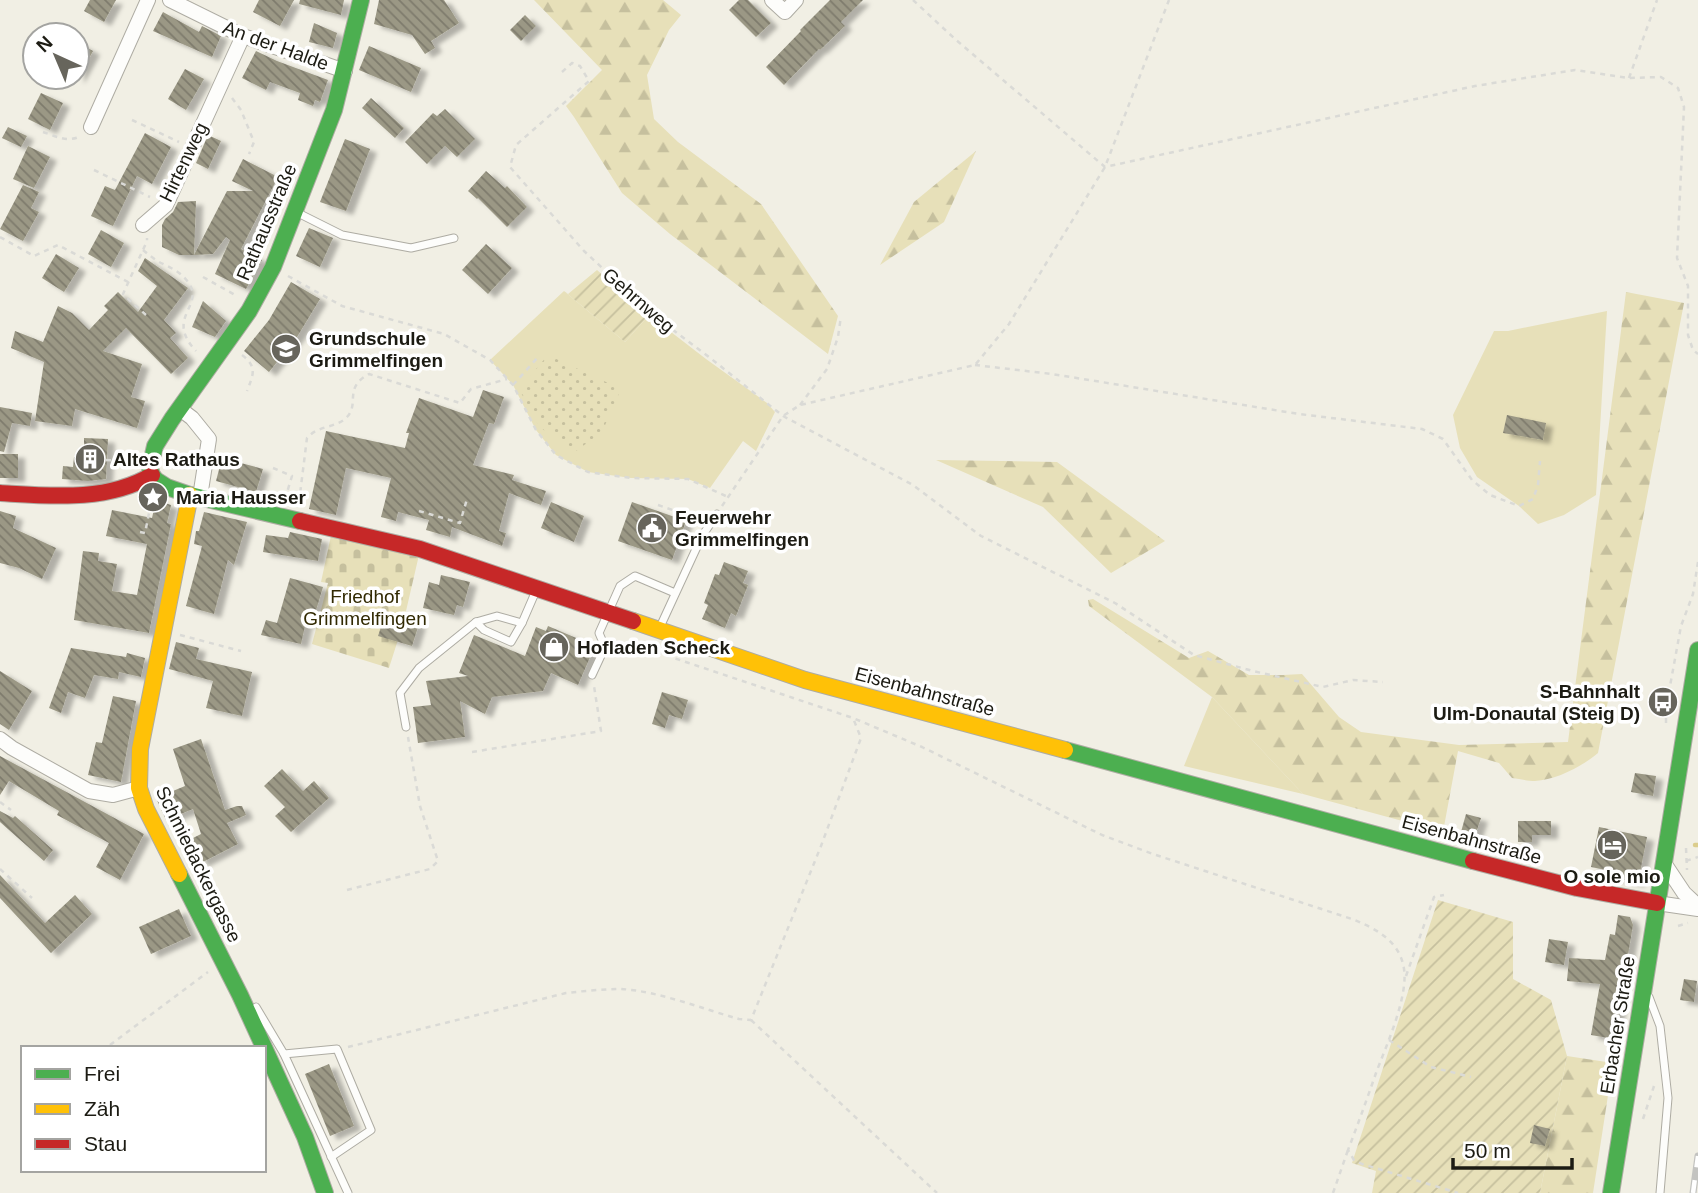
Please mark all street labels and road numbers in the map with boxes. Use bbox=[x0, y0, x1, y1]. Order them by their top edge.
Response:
street label: An der Halde bbox=[220, 17, 332, 74]
street label: Hirtenweg bbox=[155, 119, 212, 205]
street label: Rathausstraße bbox=[232, 161, 300, 284]
street label: Gehrnweg bbox=[599, 264, 679, 337]
street label: Eisenbahnstraße bbox=[853, 663, 997, 720]
street label: Schmiedackergasse bbox=[152, 783, 245, 946]
street label: Eisenbahnstraße bbox=[1400, 811, 1544, 868]
street label: Erbacher Straße bbox=[1596, 955, 1639, 1096]

